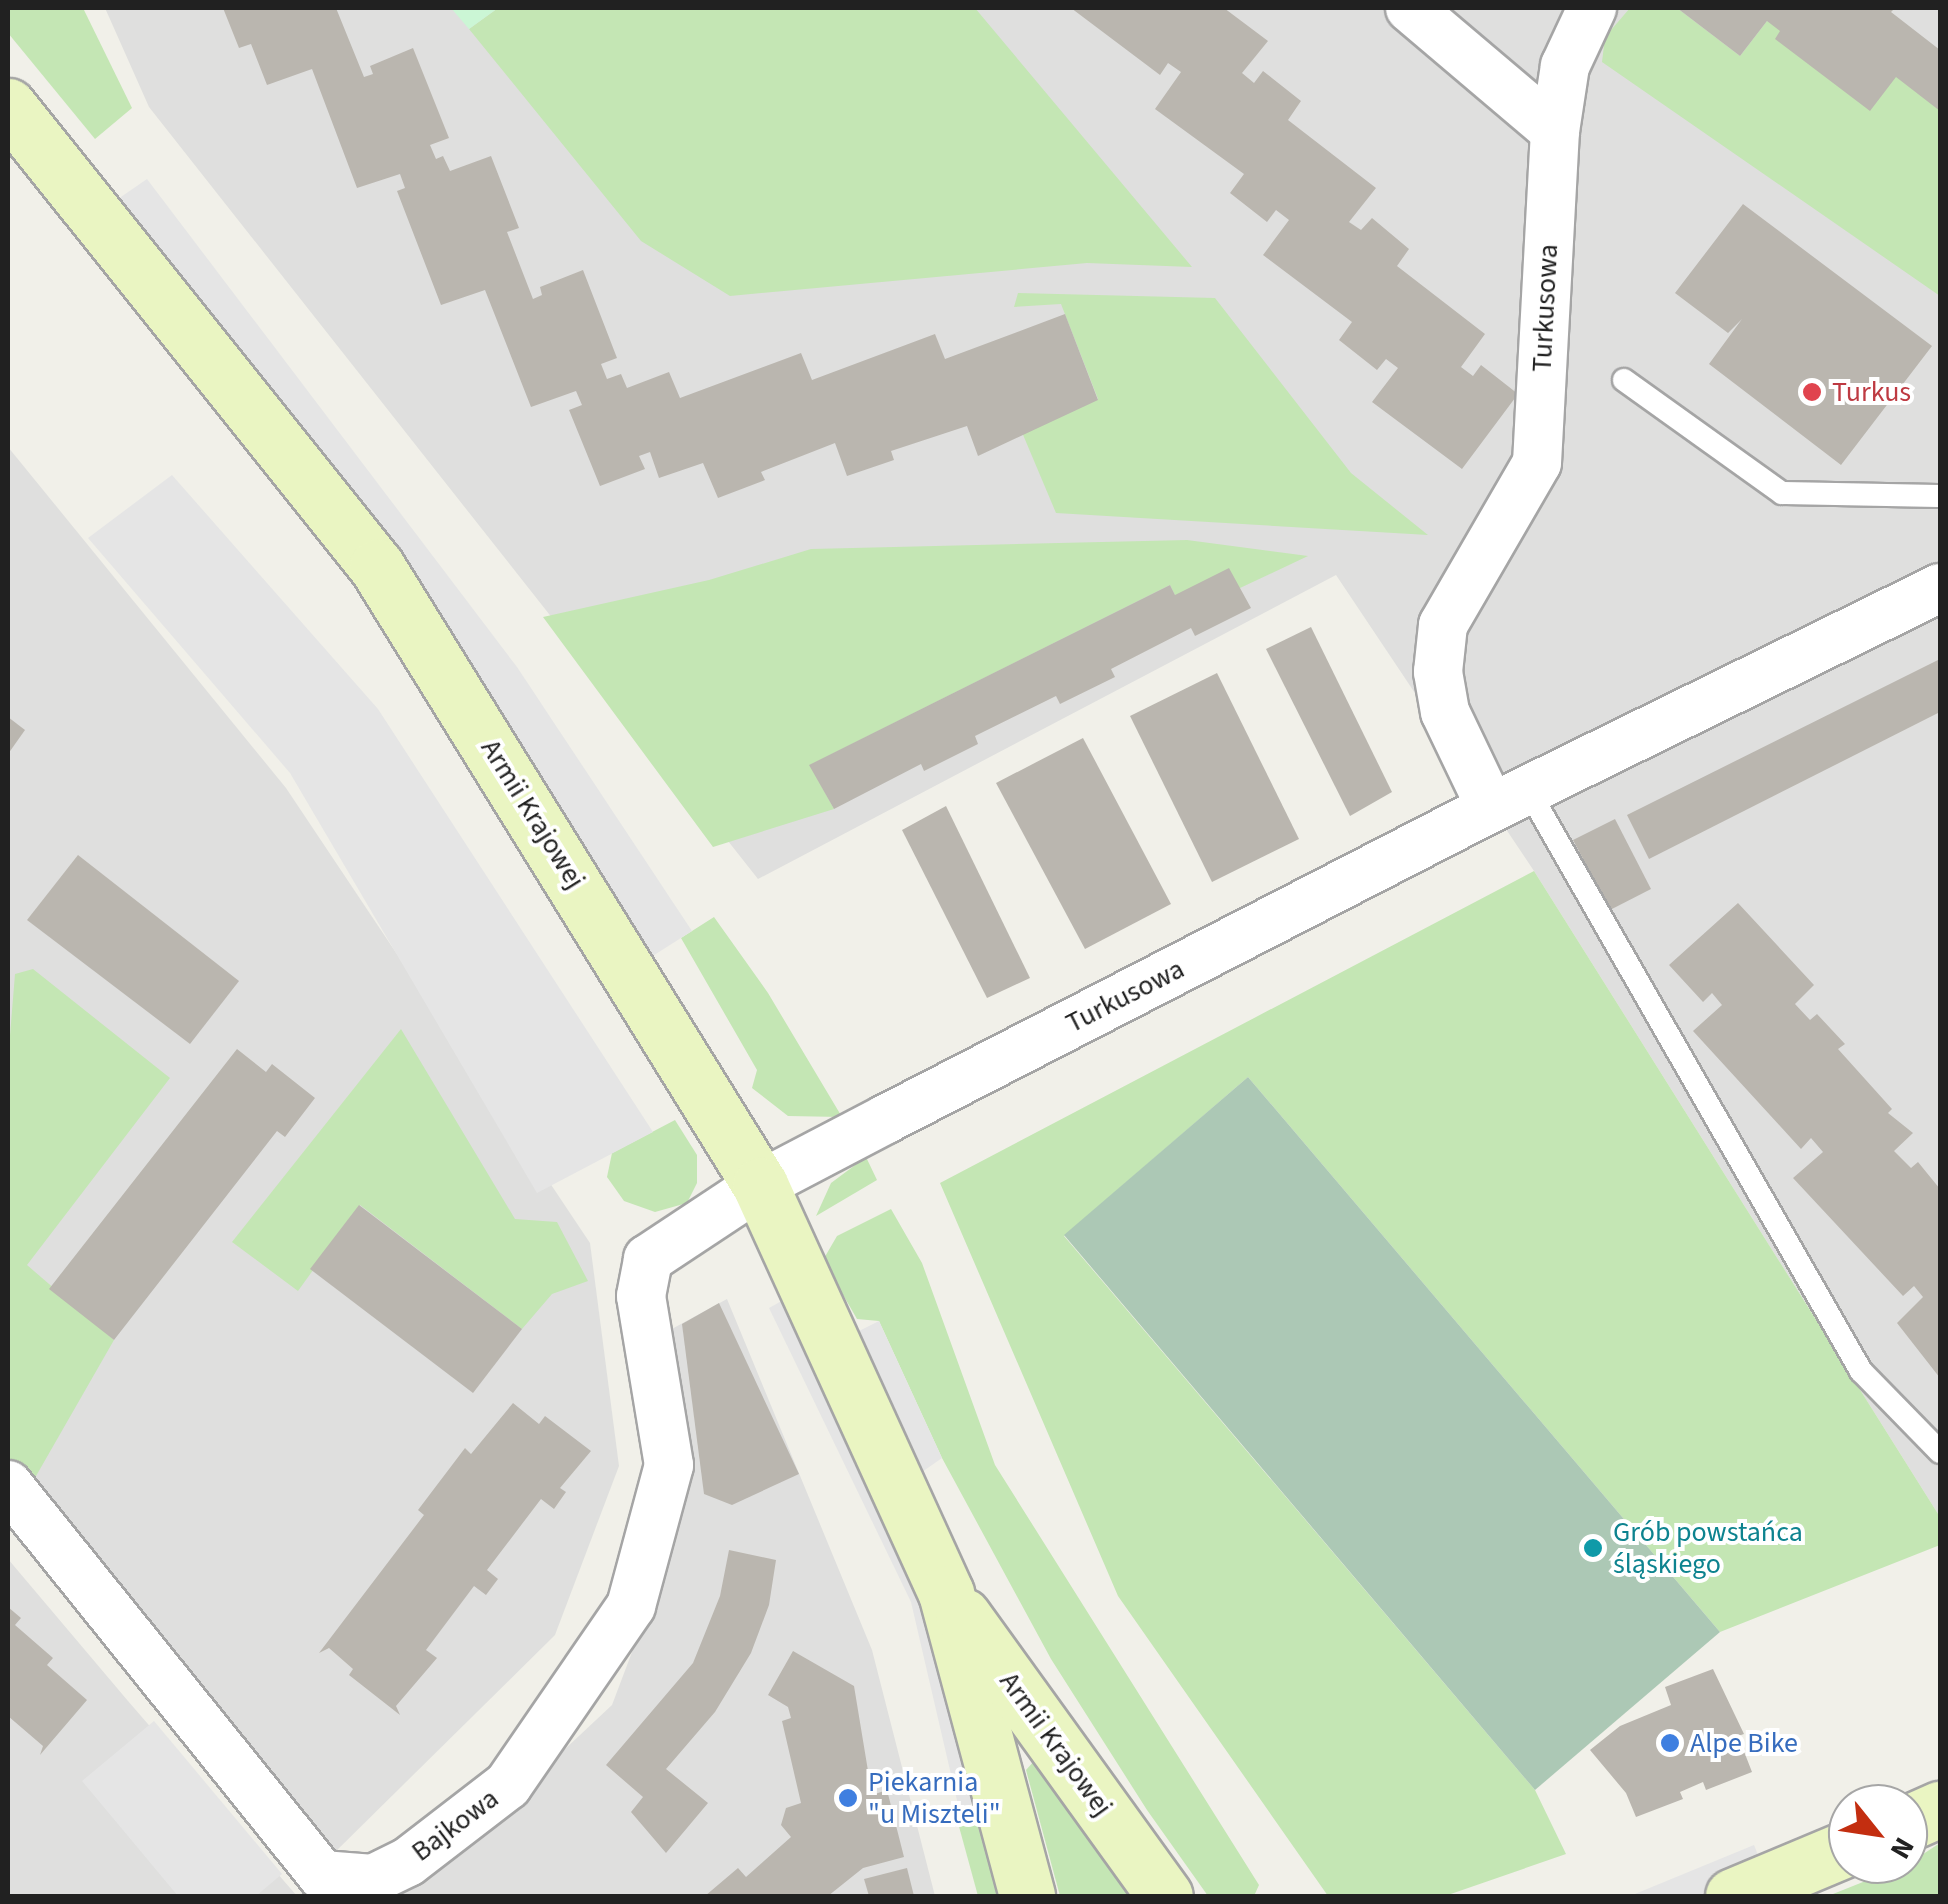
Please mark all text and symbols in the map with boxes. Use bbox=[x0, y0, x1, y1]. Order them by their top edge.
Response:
street label: Turkusowa bbox=[1525, 243, 1565, 373]
place label: Turkus bbox=[1832, 375, 1911, 409]
marker: Turkus bbox=[1801, 381, 1823, 403]
street label: Armii Krajowej bbox=[474, 733, 592, 895]
street label: Turkusowa bbox=[1060, 952, 1190, 1040]
place label: Grób powstańca śląskiego bbox=[1613, 1515, 1803, 1581]
marker: Grób powstańca śląskiego bbox=[1582, 1537, 1604, 1559]
street label: Armii Krajowej bbox=[993, 1665, 1119, 1823]
place label: Alpe Bike bbox=[1690, 1726, 1798, 1760]
marker: Alpe Bike bbox=[1659, 1732, 1681, 1754]
place label: Piekarnia "u Miszteli" bbox=[868, 1765, 1001, 1831]
street label: Bajkowa bbox=[405, 1782, 505, 1868]
north arrow bbox=[1828, 1784, 1928, 1884]
marker: Piekarnia "u Miszteli" bbox=[837, 1787, 859, 1809]
text: N bbox=[1880, 1830, 1924, 1866]

